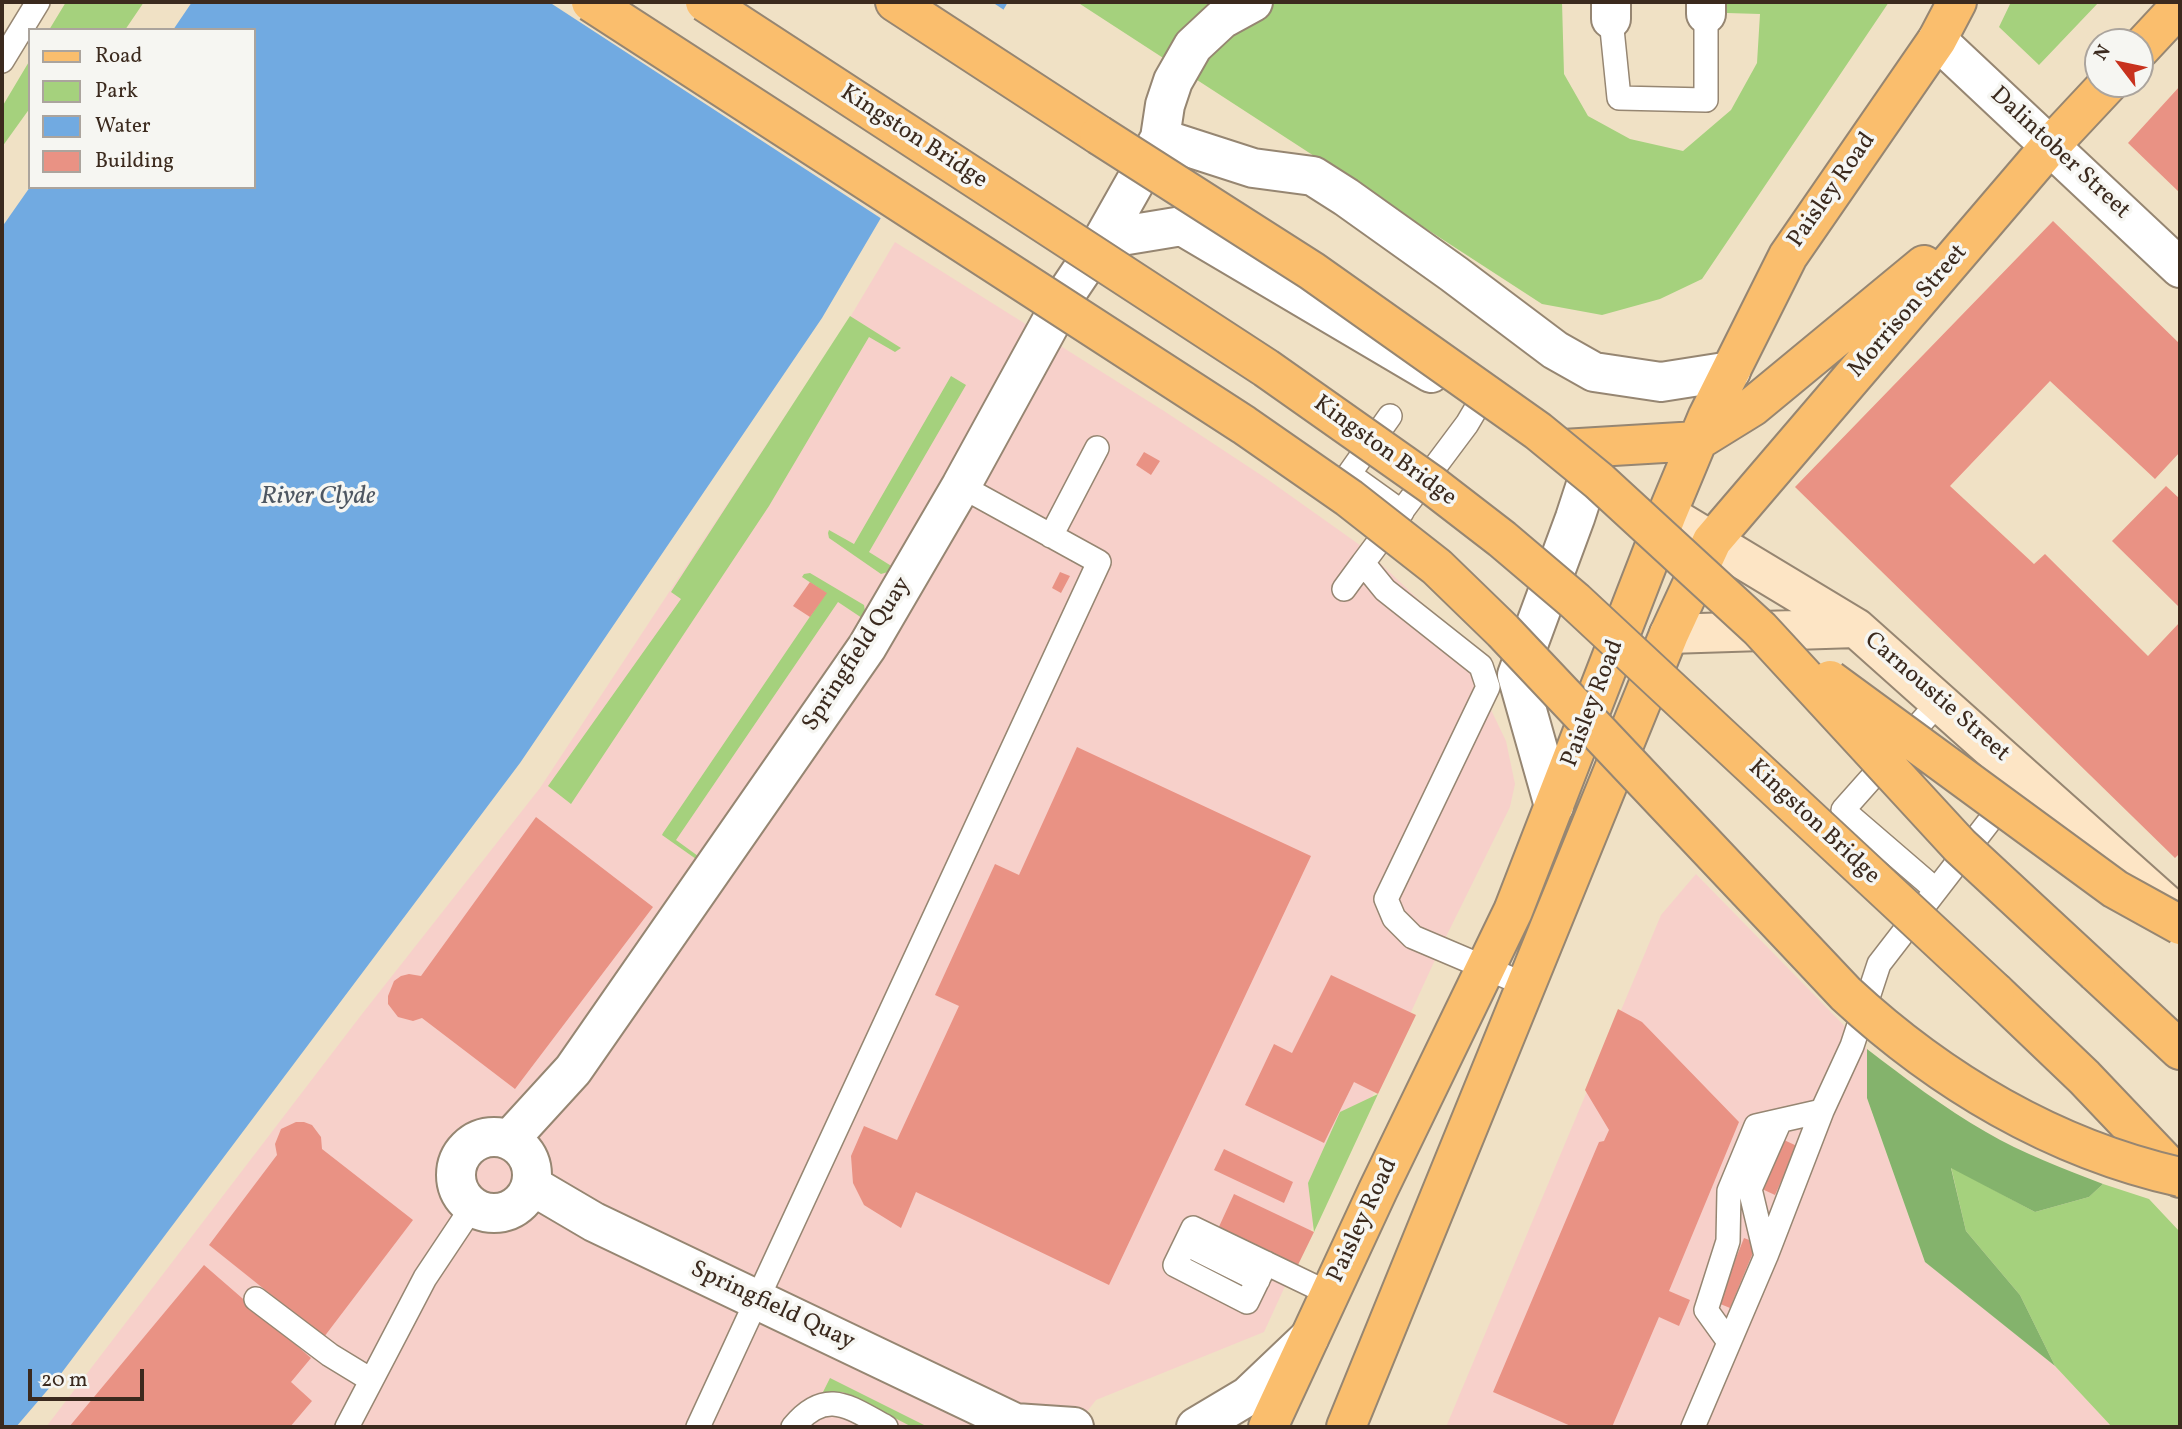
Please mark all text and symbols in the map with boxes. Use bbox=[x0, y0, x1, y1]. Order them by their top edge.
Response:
legend bbox=[28, 28, 256, 189]
north arrow bbox=[2084, 28, 2154, 98]
text: N bbox=[2088, 40, 2118, 66]
text: Road bbox=[95, 42, 142, 71]
text: Park bbox=[95, 77, 138, 106]
street label: Kingston Bridge bbox=[834, 80, 992, 196]
street label: Dalintober Street bbox=[1983, 82, 2135, 226]
text: Water bbox=[95, 112, 151, 141]
street label: Paisley Road bbox=[1783, 128, 1883, 254]
text: Building bbox=[95, 147, 174, 176]
street label: Morrison Street bbox=[1843, 240, 1975, 384]
street label: Kingston Bridge bbox=[1307, 390, 1461, 514]
water label: River Clyde bbox=[260, 482, 376, 514]
street label: Springfield Quay bbox=[797, 572, 919, 738]
street label: Carnoustie Street bbox=[1857, 627, 2015, 769]
street label: Paisley Road bbox=[1557, 636, 1631, 772]
street label: Kingston Bridge bbox=[1741, 755, 1885, 891]
street label: Paisley Road bbox=[1323, 1154, 1405, 1288]
street label: Springfield Quay bbox=[685, 1256, 859, 1358]
scale bar bbox=[32, 1356, 147, 1400]
text: 20 m bbox=[41, 1366, 87, 1395]

